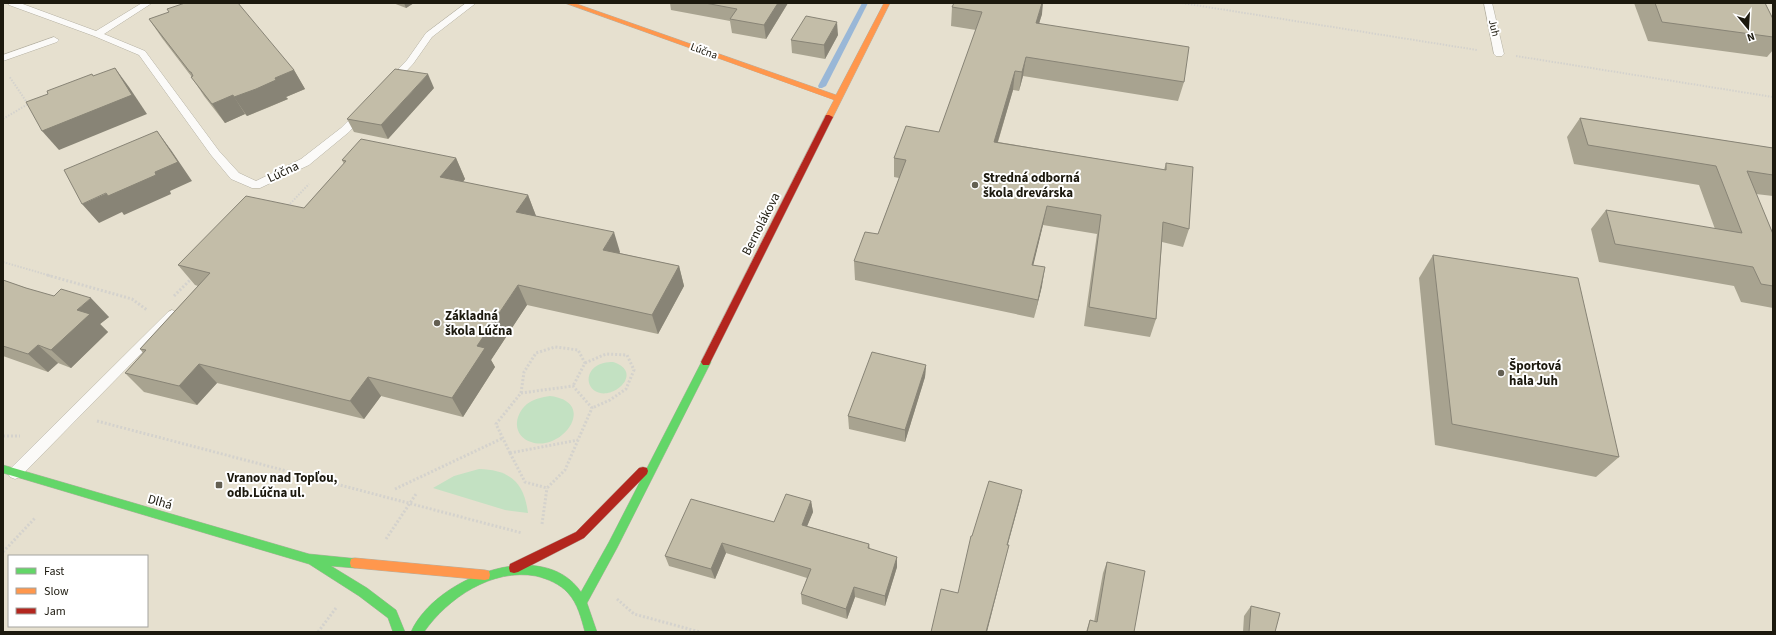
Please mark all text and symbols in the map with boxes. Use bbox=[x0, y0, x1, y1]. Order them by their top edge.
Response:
north arrow bbox=[1728, 8, 1768, 48]
street label: Juh bbox=[1485, 18, 1503, 38]
text: N bbox=[1745, 29, 1757, 45]
street label: Lúčna bbox=[688, 39, 720, 63]
street label: Lúčna bbox=[264, 157, 302, 187]
place label: Stredná odborná škola drevárska bbox=[983, 169, 1080, 202]
marker: Stredná odborná škola drevárska bbox=[970, 180, 980, 190]
street label: Bernolákova bbox=[737, 190, 785, 258]
place label: Základná škola Lúčna bbox=[445, 307, 512, 340]
marker: Základná škola Lúčna bbox=[432, 318, 442, 328]
place label: Športová hala Juh bbox=[1509, 357, 1561, 390]
marker: Športová hala Juh bbox=[1496, 368, 1506, 378]
place label: Vranov nad Topľou, odb.Lúčna ul. bbox=[226, 469, 338, 502]
marker: Vranov nad Topľou, odb.Lúčna ul. bbox=[214, 480, 224, 490]
street label: Dlhá bbox=[146, 490, 174, 514]
legend bbox=[8, 555, 148, 627]
text: Fast bbox=[44, 563, 64, 580]
text: Slow bbox=[44, 583, 69, 600]
text: Jam bbox=[44, 603, 66, 620]

